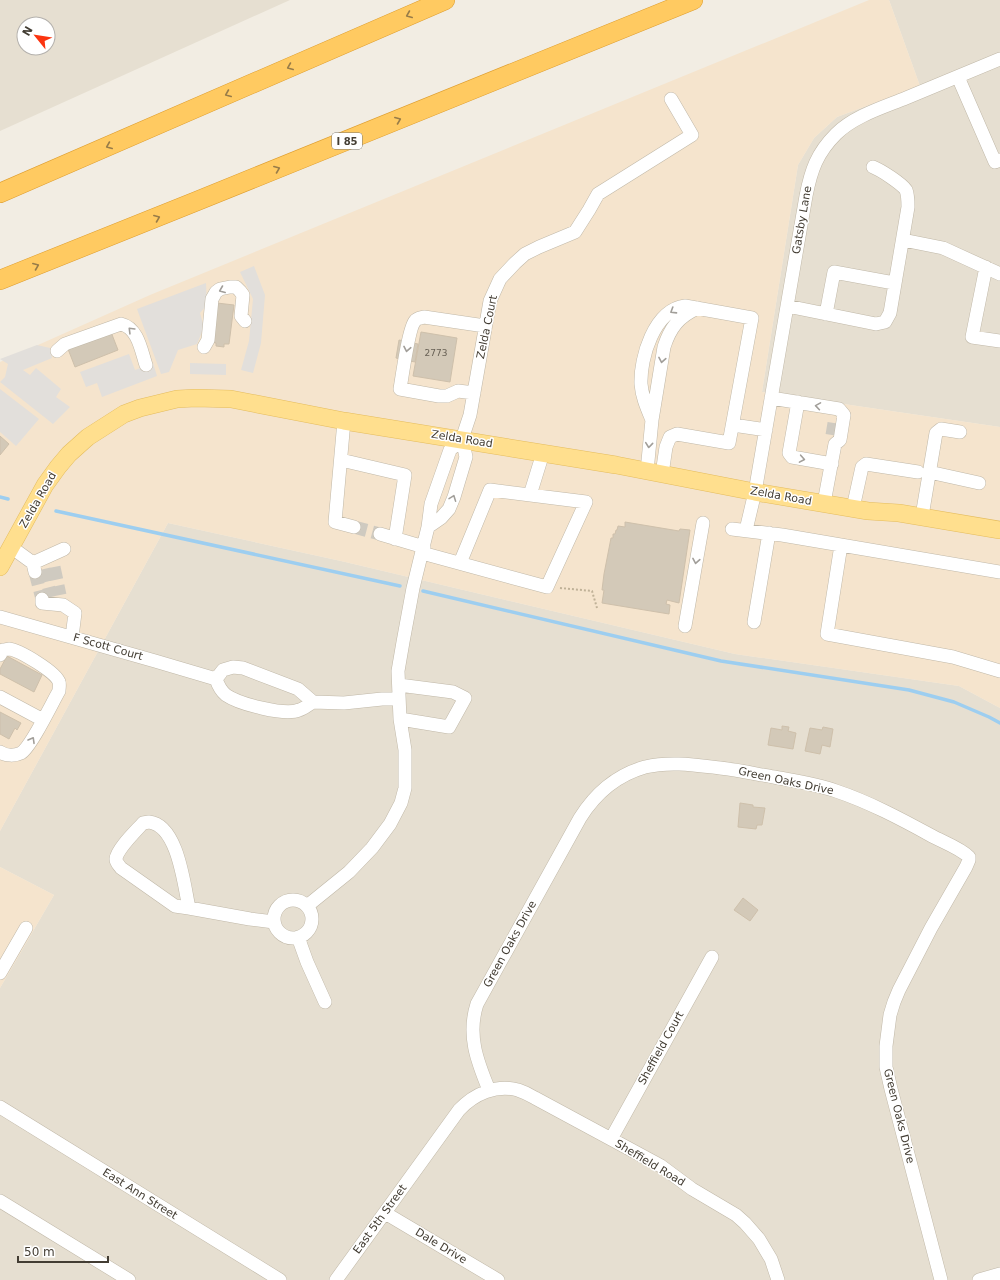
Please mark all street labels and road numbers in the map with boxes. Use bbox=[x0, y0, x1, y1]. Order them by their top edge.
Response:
road number: I 85 bbox=[332, 133, 362, 149]
street label: Gatsby Lane bbox=[790, 185, 814, 255]
street label: Zelda Court bbox=[474, 293, 500, 360]
street label: Zelda Road bbox=[430, 428, 494, 450]
street label: Zelda Road bbox=[17, 470, 59, 530]
street label: Zelda Road bbox=[749, 484, 813, 508]
street label: F Scott Court bbox=[72, 631, 145, 663]
street label: Green Oaks Drive bbox=[737, 765, 835, 798]
street label: Green Oaks Drive bbox=[481, 898, 539, 990]
street label: Sheffield Court bbox=[635, 1008, 687, 1087]
street label: Green Oaks Drive bbox=[881, 1067, 917, 1165]
street label: Sheffield Road bbox=[613, 1137, 687, 1189]
street label: East Ann Street bbox=[100, 1166, 180, 1223]
street label: East 5th Street bbox=[351, 1181, 410, 1256]
street label: Dale Drive bbox=[413, 1226, 469, 1267]

